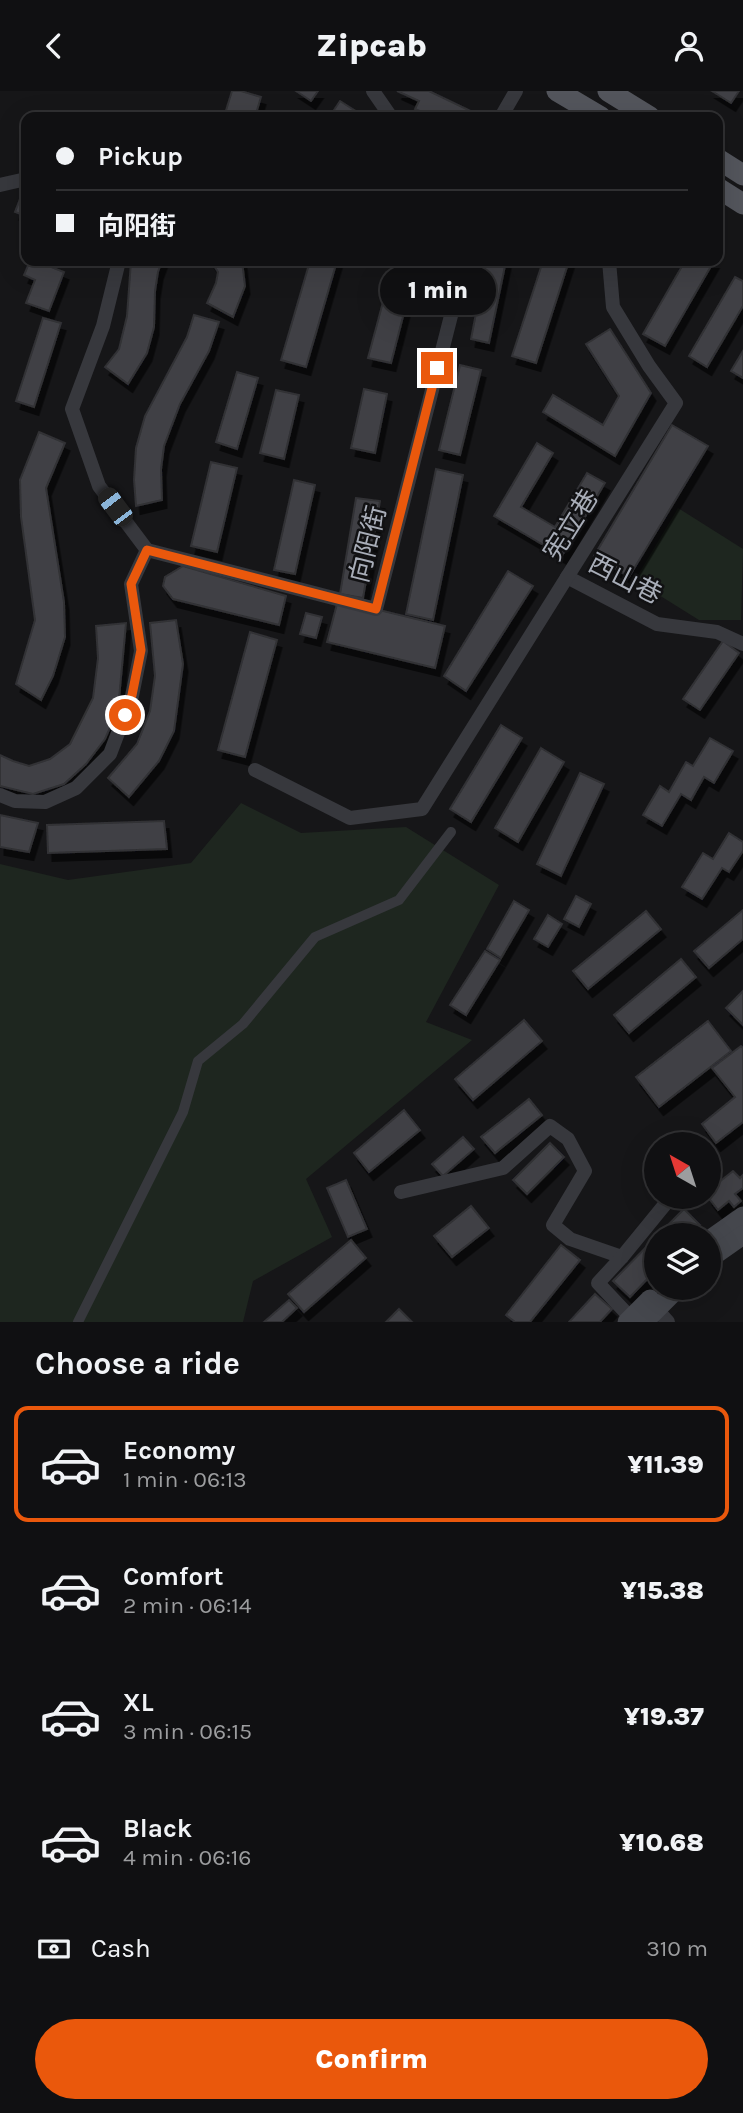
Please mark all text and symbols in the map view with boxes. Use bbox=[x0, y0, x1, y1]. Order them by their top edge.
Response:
icon: back bbox=[35, 27, 73, 65]
text: Zipcab bbox=[316, 27, 427, 64]
icon: person bbox=[670, 27, 708, 65]
text: Pickup bbox=[98, 141, 183, 172]
text: 向阳街 bbox=[98, 211, 176, 242]
callout: 1 min bbox=[379, 267, 495, 315]
text: 1 min bbox=[408, 277, 468, 304]
route end bbox=[421, 352, 453, 384]
car bbox=[94, 484, 137, 530]
street label: 宪立巷 bbox=[537, 484, 605, 566]
street label: 向阳街 bbox=[344, 502, 392, 586]
street label: 西山巷 bbox=[583, 547, 667, 611]
route start bbox=[109, 699, 141, 731]
north arrow bbox=[644, 1132, 721, 1209]
map controls bbox=[644, 1132, 721, 1300]
button: layers bbox=[644, 1223, 721, 1300]
text: Choose a ride bbox=[35, 1345, 240, 1382]
icon: car bbox=[39, 1433, 102, 1496]
text: Economy bbox=[123, 1435, 235, 1466]
text: ¥11.39 bbox=[627, 1449, 704, 1480]
text: 1 min · 06:13 bbox=[123, 1466, 247, 1493]
icon: car bbox=[39, 1559, 102, 1622]
text: Comfort bbox=[123, 1561, 224, 1592]
text: ¥15.38 bbox=[621, 1575, 704, 1606]
text: 2 min · 06:14 bbox=[123, 1592, 252, 1619]
icon: car bbox=[39, 1685, 102, 1748]
text: XL bbox=[123, 1687, 154, 1718]
text: ¥19.37 bbox=[624, 1701, 704, 1732]
text: 3 min · 06:15 bbox=[123, 1718, 252, 1745]
icon: car bbox=[39, 1811, 102, 1874]
text: Black bbox=[123, 1813, 192, 1844]
text: ¥10.68 bbox=[619, 1827, 704, 1858]
text: 4 min · 06:16 bbox=[123, 1844, 251, 1871]
icon: cash bbox=[35, 1930, 73, 1968]
text: Cash bbox=[91, 1933, 151, 1964]
text: 310 m bbox=[646, 1935, 708, 1962]
button: Confirm bbox=[35, 2019, 708, 2099]

